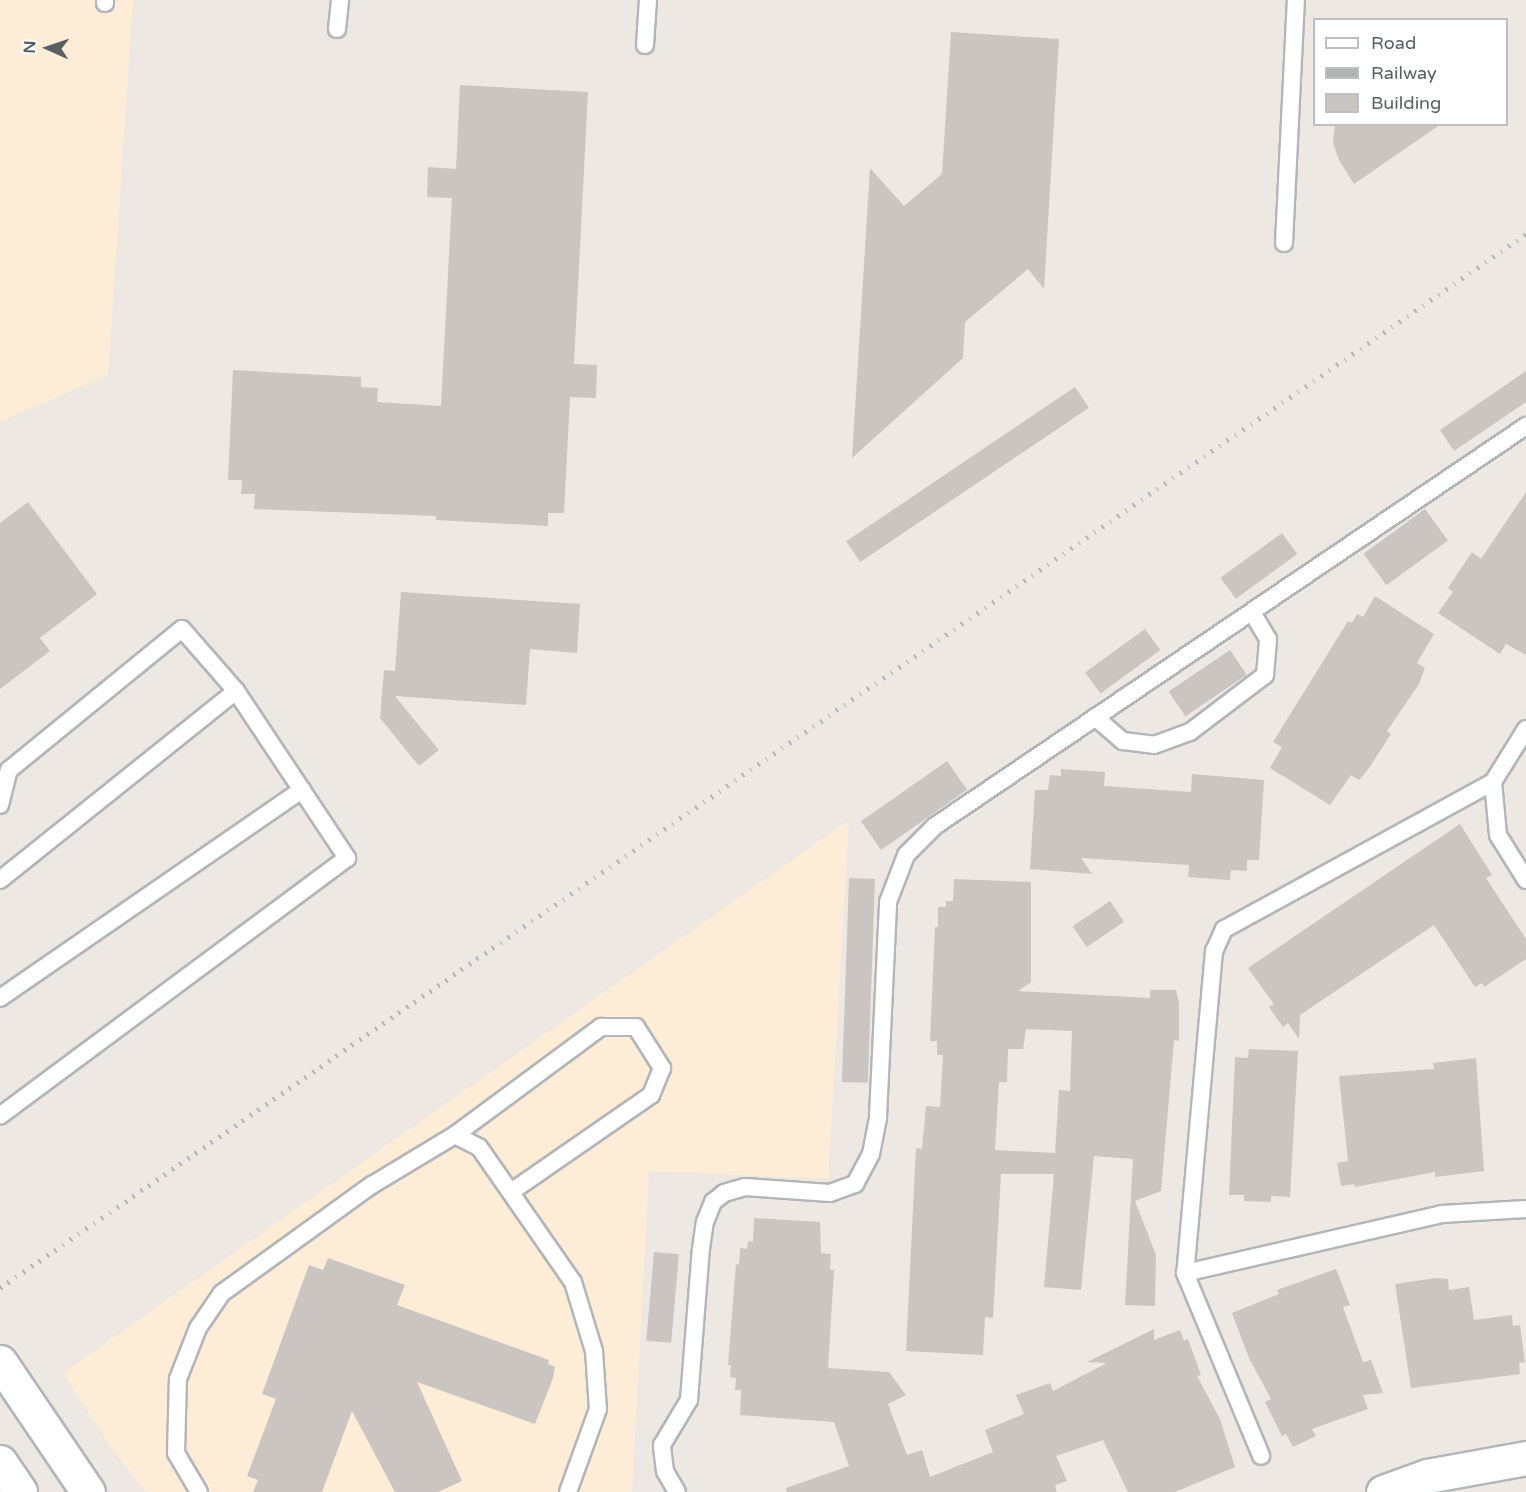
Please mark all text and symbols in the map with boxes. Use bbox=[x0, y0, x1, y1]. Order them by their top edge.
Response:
north arrow bbox=[18, 18, 78, 78]
legend bbox=[1313, 18, 1508, 126]
text: Road bbox=[1371, 32, 1416, 54]
text: N bbox=[20, 40, 40, 54]
text: Railway bbox=[1371, 62, 1437, 84]
text: Building bbox=[1371, 92, 1441, 114]

